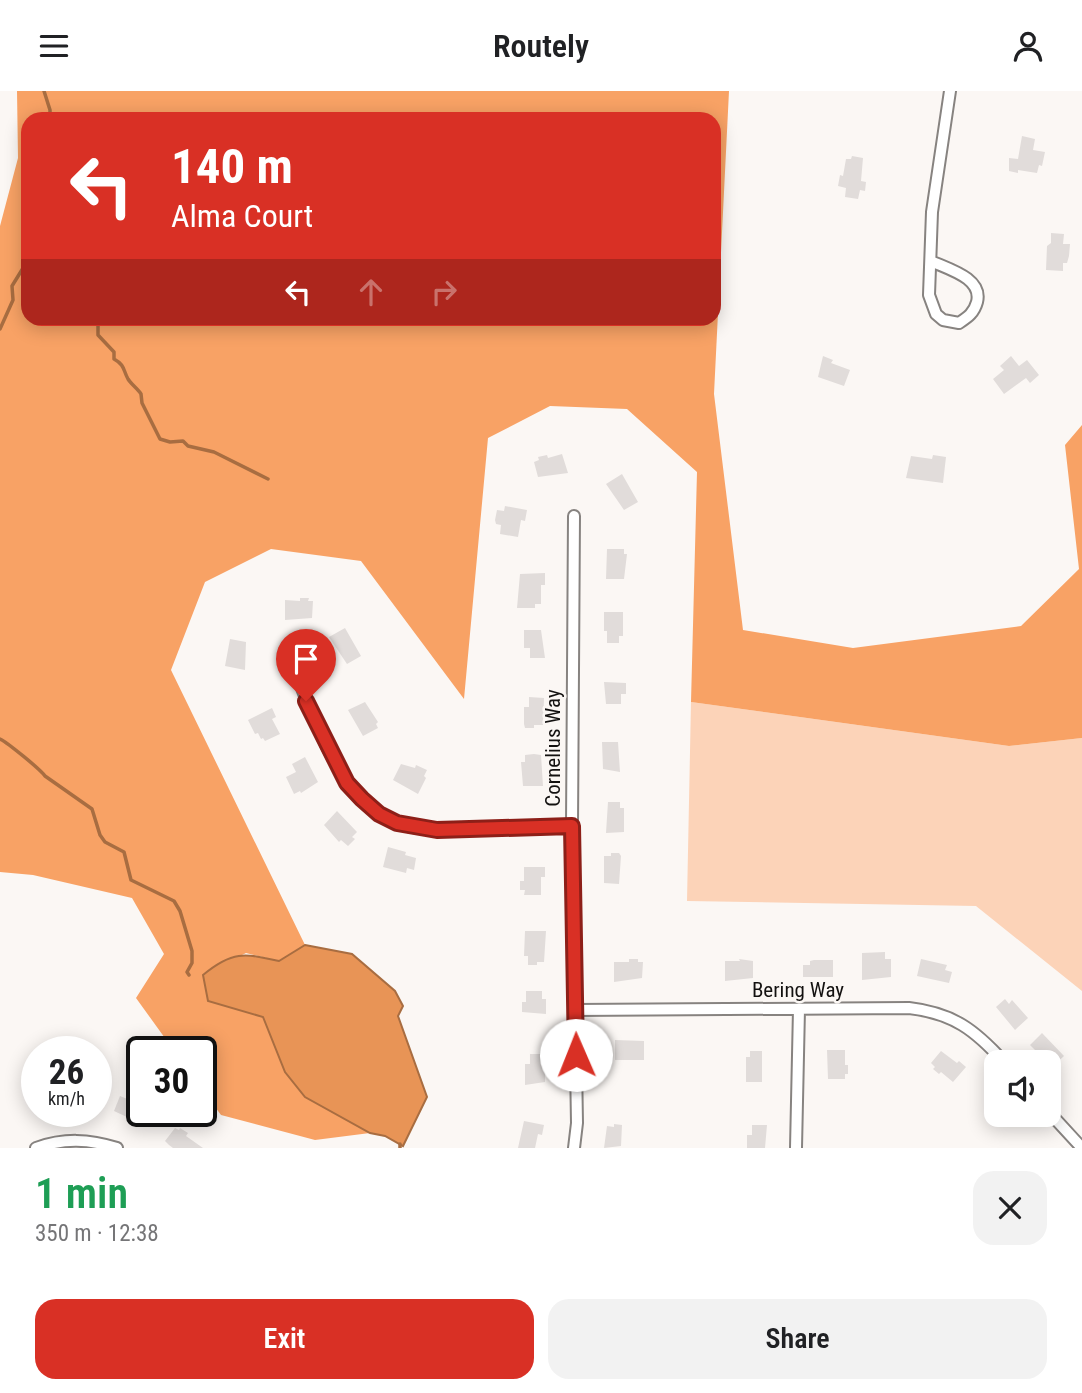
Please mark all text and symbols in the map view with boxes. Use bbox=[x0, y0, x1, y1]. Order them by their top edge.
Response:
icon: menu bbox=[35, 27, 73, 65]
text: Routely bbox=[493, 27, 589, 65]
icon: person bbox=[1009, 27, 1047, 65]
text: 140 m bbox=[171, 138, 293, 195]
icon: left bbox=[56, 140, 147, 231]
text: Alma Court bbox=[171, 197, 313, 235]
icon: left bbox=[279, 273, 317, 311]
icon: ahead bbox=[352, 273, 390, 311]
icon: right bbox=[425, 273, 463, 311]
pin bbox=[276, 629, 336, 701]
icon: arrive bbox=[287, 640, 325, 678]
street label: Cornelius Way bbox=[541, 689, 565, 807]
street label: Bering Way bbox=[752, 978, 844, 1002]
position arrow bbox=[539, 1018, 613, 1092]
speed limit sign: 30 bbox=[126, 1036, 217, 1127]
map controls bbox=[984, 1050, 1061, 1127]
button: sound bbox=[984, 1050, 1061, 1127]
text: 26 bbox=[49, 1052, 84, 1093]
text: km/h bbox=[48, 1088, 85, 1109]
text: 1 min bbox=[35, 1169, 128, 1218]
button: close bbox=[973, 1171, 1047, 1245]
text: 350 m · 12:38 bbox=[35, 1220, 159, 1247]
button: Exit bbox=[35, 1299, 534, 1379]
button: Share bbox=[548, 1299, 1047, 1379]

